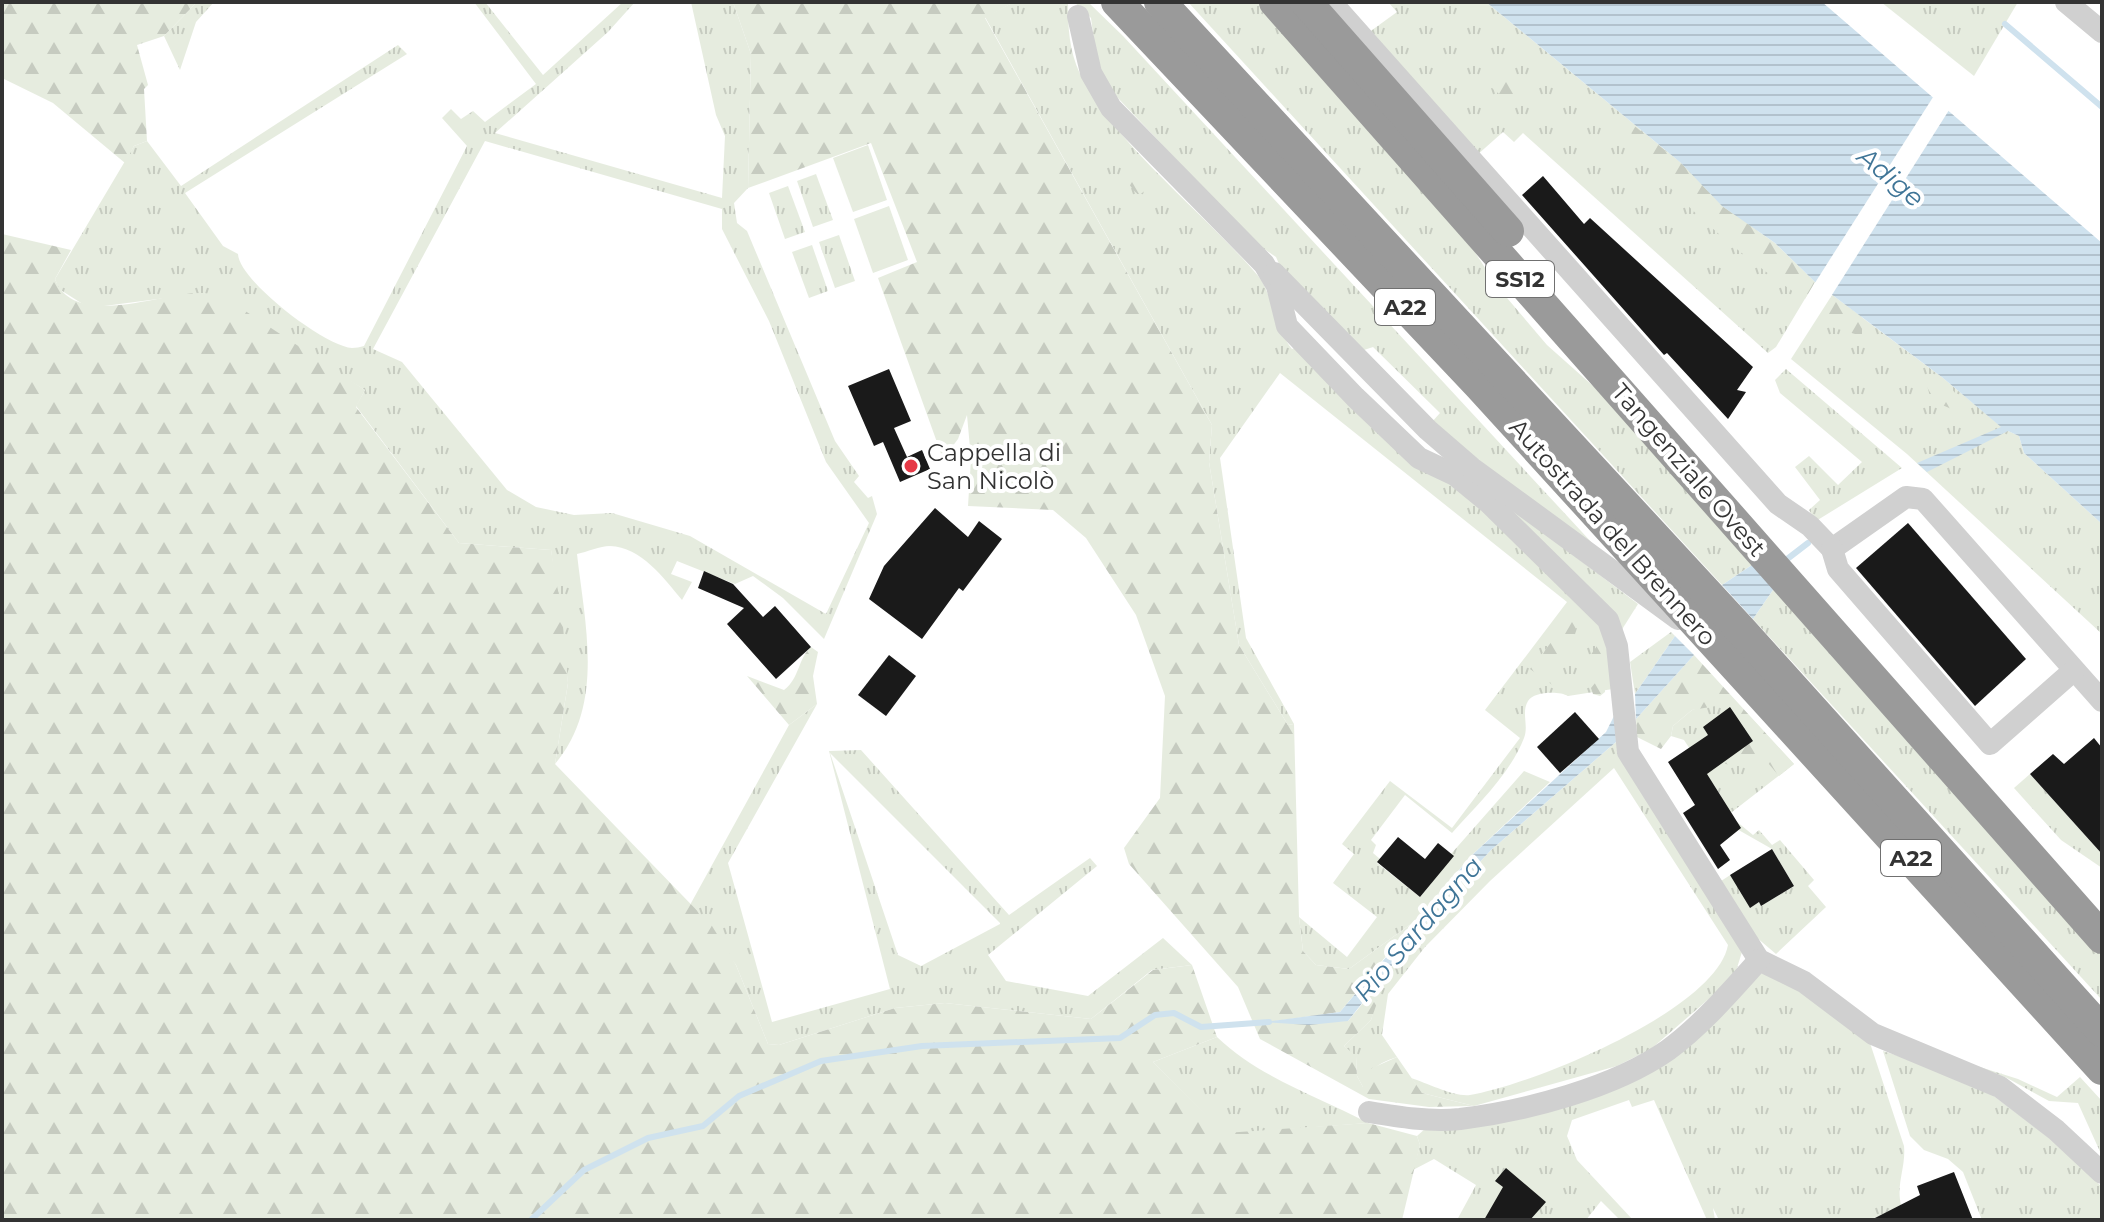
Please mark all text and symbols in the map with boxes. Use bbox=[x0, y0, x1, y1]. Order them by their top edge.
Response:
water label: Adige bbox=[1850, 139, 1931, 214]
road number: SS12 bbox=[1486, 261, 1554, 297]
road number: A22 bbox=[1375, 289, 1435, 325]
street label: Tangenziale Ovest bbox=[1606, 378, 1772, 563]
street label: Autostrada del Brennero bbox=[1503, 413, 1723, 651]
place label: Cappella di San Nicolò bbox=[927, 438, 1061, 495]
marker: Cappella di San Nicolò bbox=[902, 457, 920, 475]
road number: A22 bbox=[1881, 840, 1941, 876]
water label: Rio Sardagna bbox=[1347, 850, 1489, 1008]

